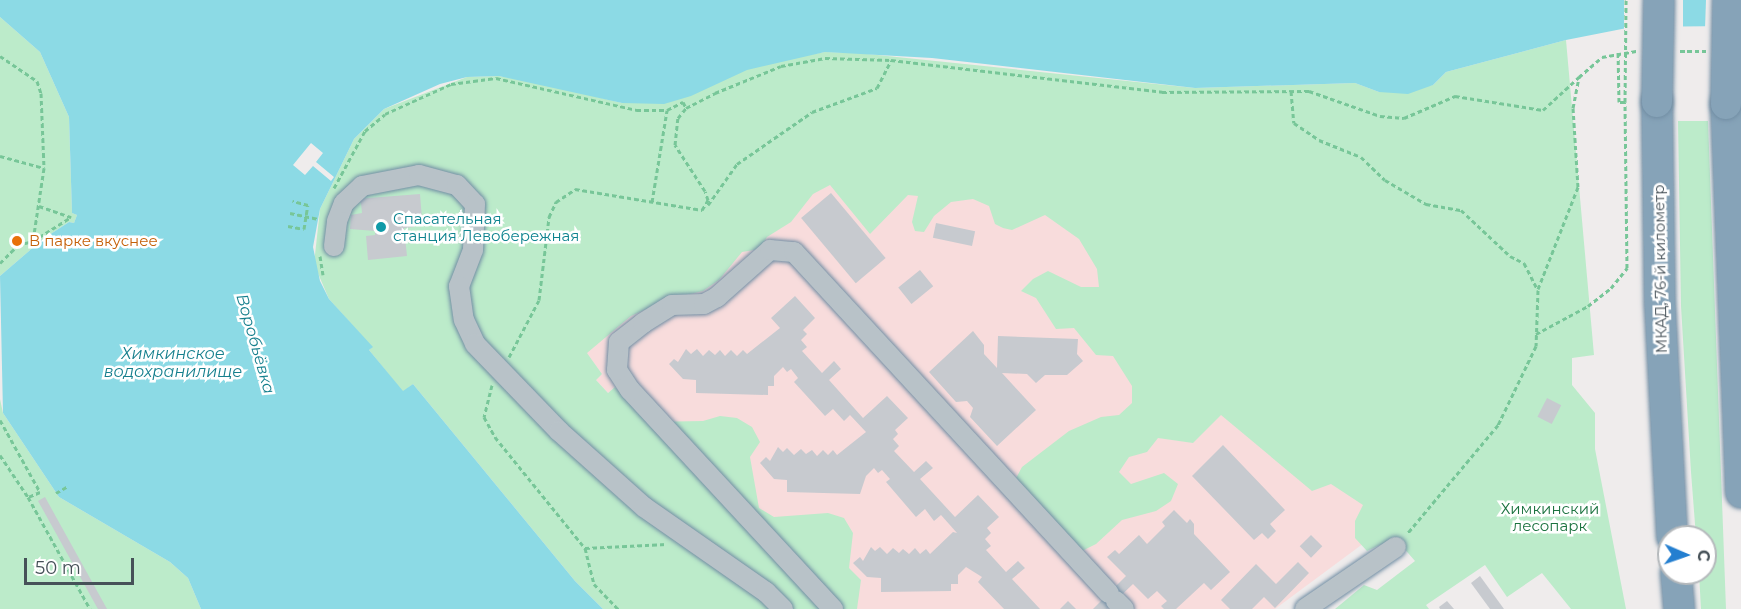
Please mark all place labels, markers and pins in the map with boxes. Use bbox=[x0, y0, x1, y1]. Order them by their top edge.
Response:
place label: Спасательная станция Левобережная bbox=[393, 209, 579, 244]
marker: Спасательная станция Левобережная bbox=[374, 220, 388, 234]
place label: В парке вкуснее bbox=[29, 232, 158, 250]
marker: В парке вкуснее bbox=[10, 234, 24, 248]

